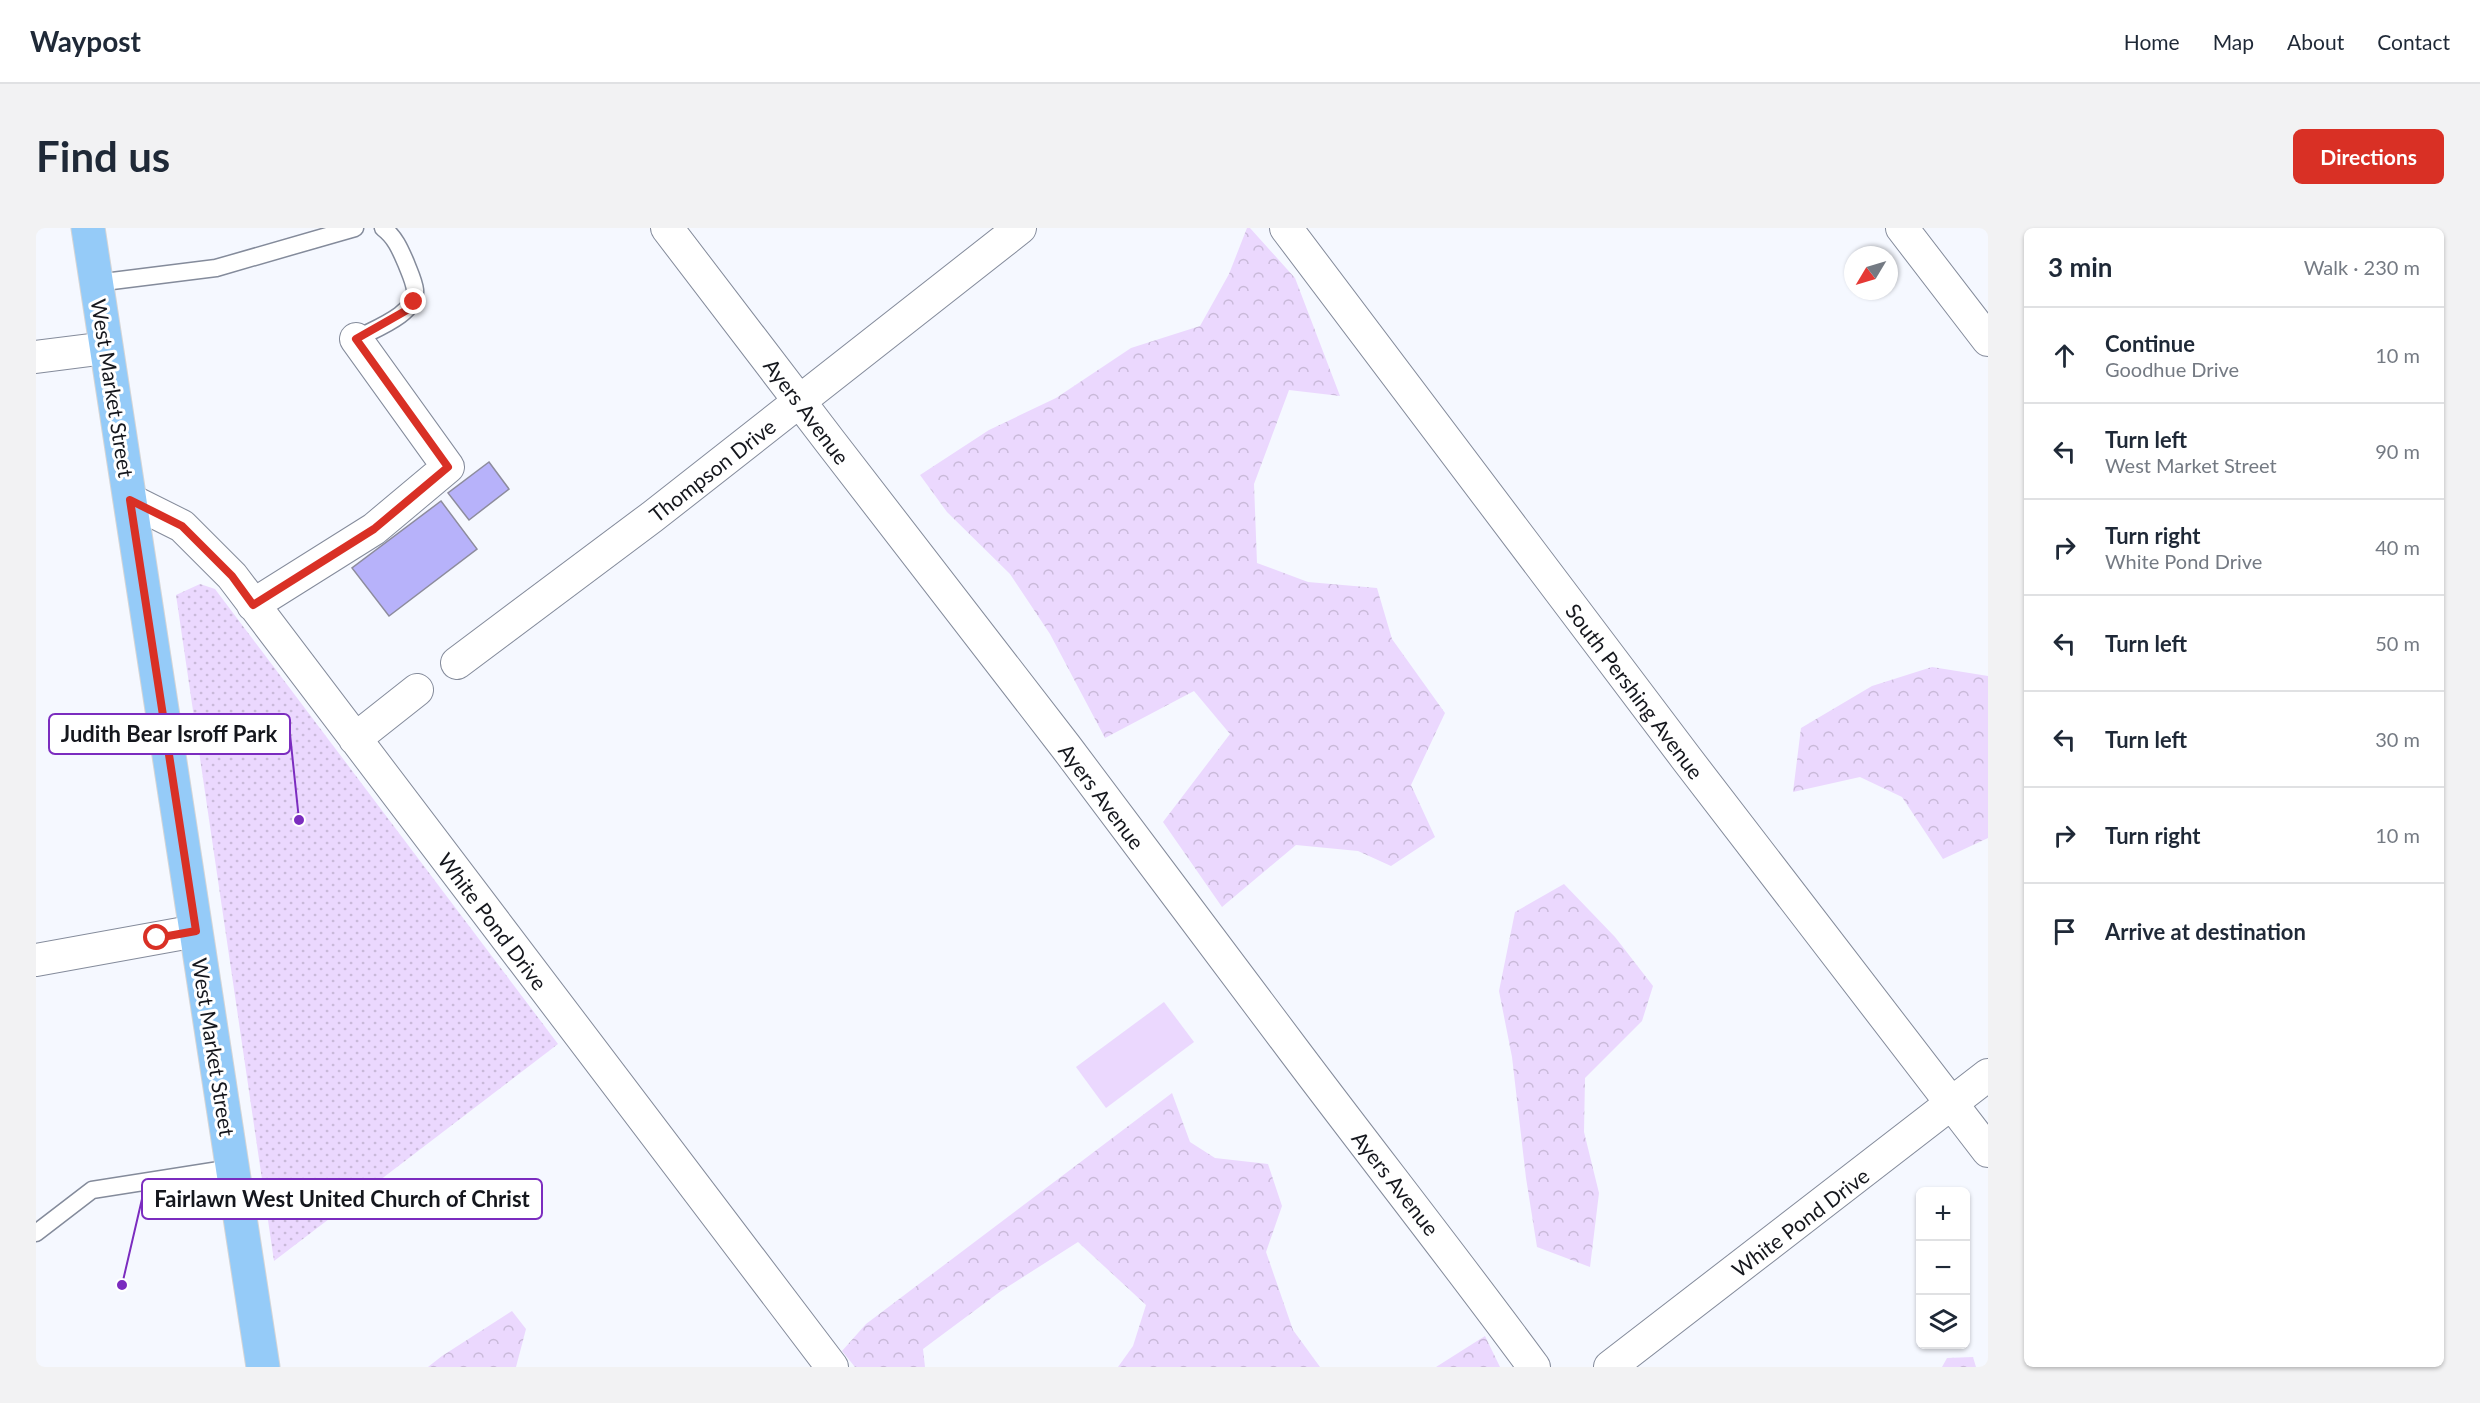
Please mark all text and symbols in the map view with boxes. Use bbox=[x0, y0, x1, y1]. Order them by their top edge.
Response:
text: Waypost bbox=[30, 24, 141, 58]
text: Home bbox=[2124, 29, 2180, 54]
text: Map bbox=[2213, 29, 2254, 54]
text: About bbox=[2287, 29, 2344, 54]
text: Contact bbox=[2377, 29, 2450, 54]
button: Directions bbox=[2293, 129, 2444, 184]
text: Find us bbox=[36, 131, 170, 181]
north arrow bbox=[1844, 246, 1898, 300]
text: 3 min bbox=[2048, 251, 2112, 283]
text: Walk · 230 m bbox=[2304, 255, 2420, 279]
route end bbox=[400, 288, 426, 314]
street label: West Market Street bbox=[87, 297, 140, 479]
text: Continue bbox=[2105, 330, 2195, 357]
icon: ahead bbox=[2048, 339, 2081, 372]
text: 10 m bbox=[2375, 343, 2420, 367]
street label: Ayers Avenue bbox=[759, 353, 855, 469]
text: Goodhue Drive bbox=[2105, 357, 2239, 381]
street label: Thompson Drive bbox=[644, 413, 780, 527]
text: Turn left bbox=[2105, 426, 2187, 453]
icon: left bbox=[2048, 435, 2081, 468]
text: 90 m bbox=[2375, 439, 2420, 463]
text: West Market Street bbox=[2105, 453, 2277, 477]
text: Turn right bbox=[2105, 522, 2200, 549]
icon: right bbox=[2048, 531, 2081, 564]
text: 40 m bbox=[2375, 535, 2420, 559]
text: White Pond Drive bbox=[2105, 549, 2262, 573]
street label: South Pershing Avenue bbox=[1561, 598, 1709, 784]
icon: left bbox=[2048, 627, 2081, 660]
text: Turn left bbox=[2105, 630, 2187, 657]
text: 50 m bbox=[2375, 631, 2420, 655]
callout: Judith Bear Isroff Park bbox=[49, 714, 290, 754]
text: Judith Bear Isroff Park bbox=[61, 720, 277, 747]
icon: left bbox=[2048, 723, 2081, 756]
text: Turn left bbox=[2105, 726, 2187, 753]
text: 30 m bbox=[2375, 727, 2420, 751]
street label: Ayers Avenue bbox=[1054, 738, 1150, 854]
icon: right bbox=[2048, 819, 2081, 852]
text: Turn right bbox=[2105, 822, 2200, 849]
text: 10 m bbox=[2375, 823, 2420, 847]
street label: White Pond Drive bbox=[433, 848, 553, 994]
icon: arrive bbox=[2048, 915, 2081, 948]
text: Arrive at destination bbox=[2105, 918, 2306, 945]
route start bbox=[143, 924, 169, 950]
street label: West Market Street bbox=[188, 956, 241, 1138]
street label: Ayers Avenue bbox=[1347, 1126, 1445, 1240]
street label: White Pond Drive bbox=[1727, 1162, 1873, 1282]
callout: Fairlawn West United Church of Christ bbox=[142, 1179, 542, 1219]
text: Fairlawn West United Church of Christ bbox=[154, 1185, 531, 1212]
map controls bbox=[1916, 1187, 1970, 1349]
button: + bbox=[1916, 1187, 1970, 1241]
button: − bbox=[1916, 1241, 1970, 1295]
button: layers bbox=[1916, 1295, 1970, 1349]

